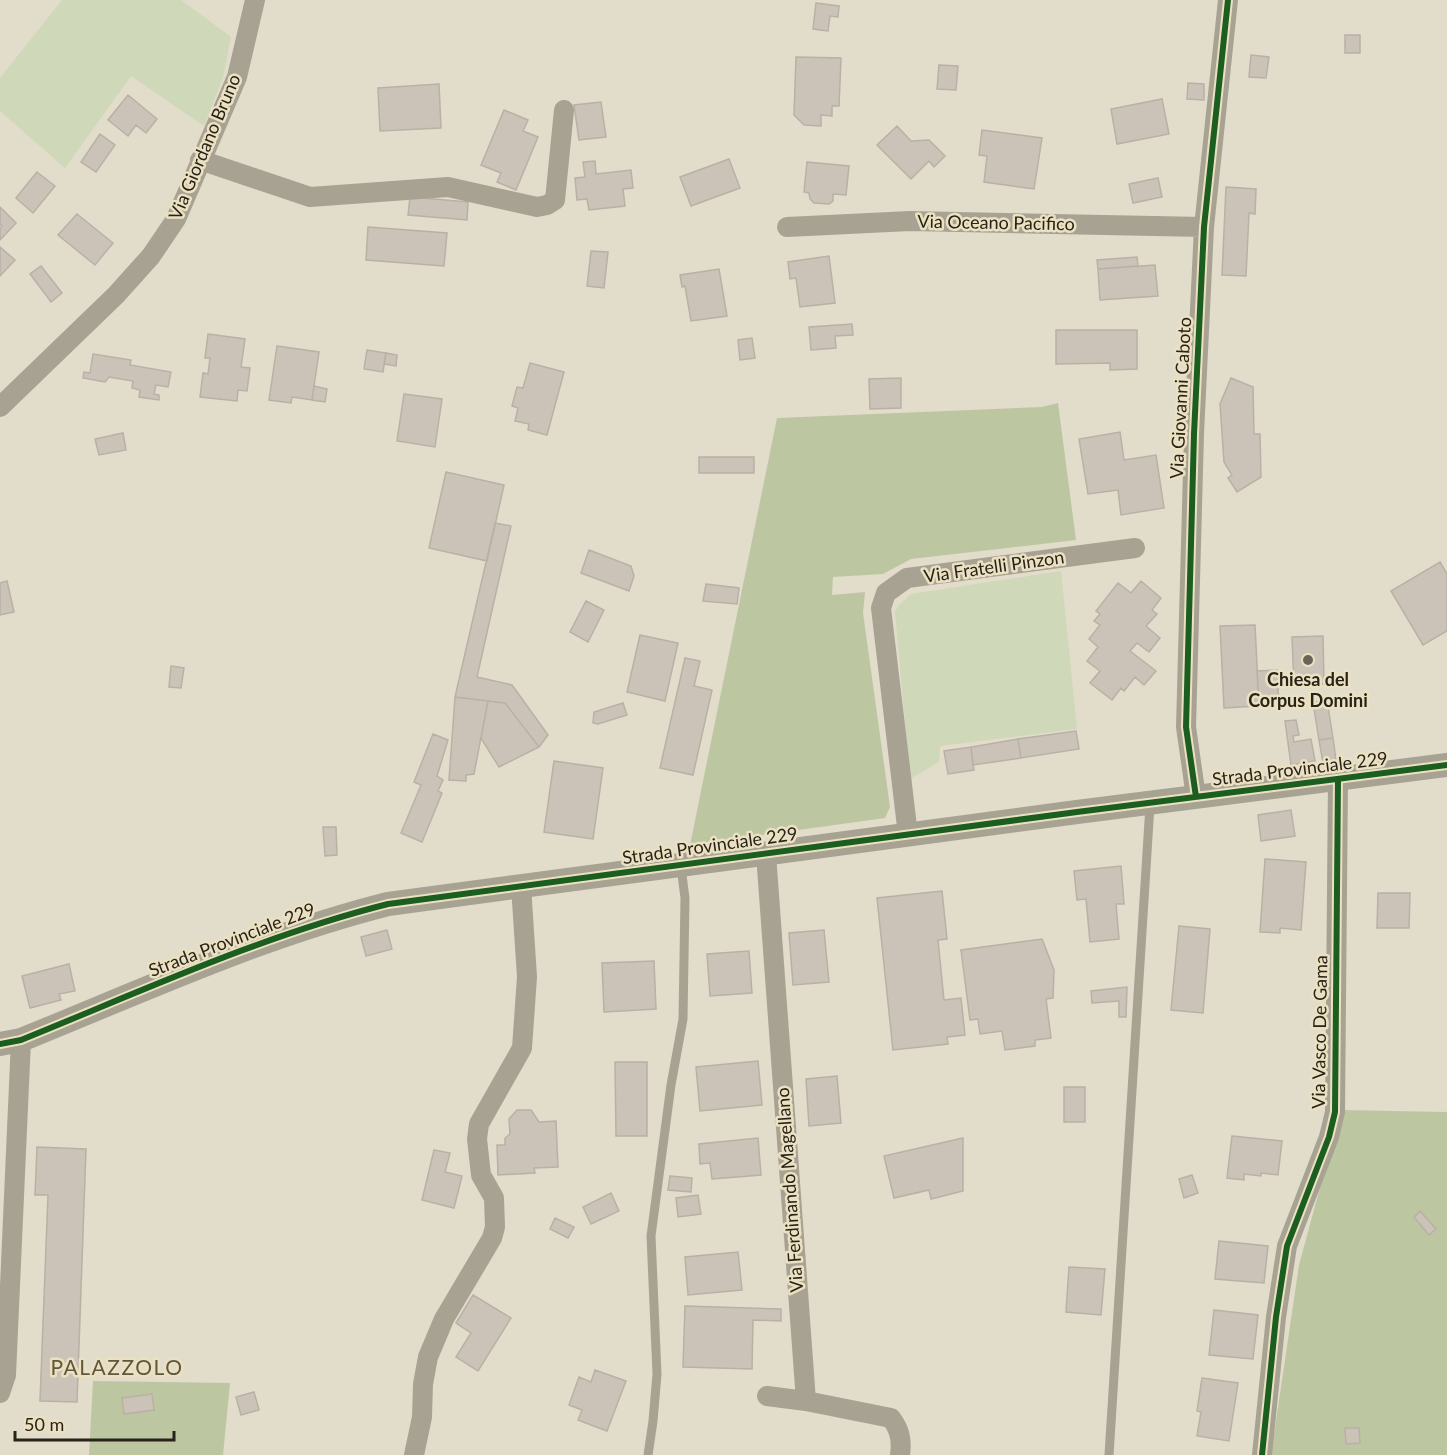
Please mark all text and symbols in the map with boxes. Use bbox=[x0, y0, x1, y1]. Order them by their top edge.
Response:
street label: Via Giordano Bruno bbox=[163, 70, 245, 223]
street label: Via Oceano Pacifico bbox=[917, 210, 1075, 234]
street label: Via Giovanni Caboto bbox=[1165, 316, 1195, 480]
street label: Via Fratelli Pinzon bbox=[922, 545, 1065, 587]
marker: Chiesa del Corpus Domini bbox=[1301, 653, 1315, 667]
place label: Chiesa del Corpus Domini bbox=[1248, 668, 1368, 711]
street label: Strada Provinciale 229 bbox=[1211, 746, 1389, 790]
street label: Strada Provinciale 229 bbox=[621, 822, 799, 868]
street label: Strada Provinciale 229 bbox=[145, 897, 318, 981]
street label: Via Vasco De Gama bbox=[1307, 955, 1331, 1109]
street label: Via Ferdinando Magellano bbox=[771, 1087, 807, 1293]
district label: PALAZZOLO bbox=[51, 1354, 183, 1379]
scale bar bbox=[15, 1404, 174, 1442]
text: 50 m bbox=[24, 1413, 64, 1435]

